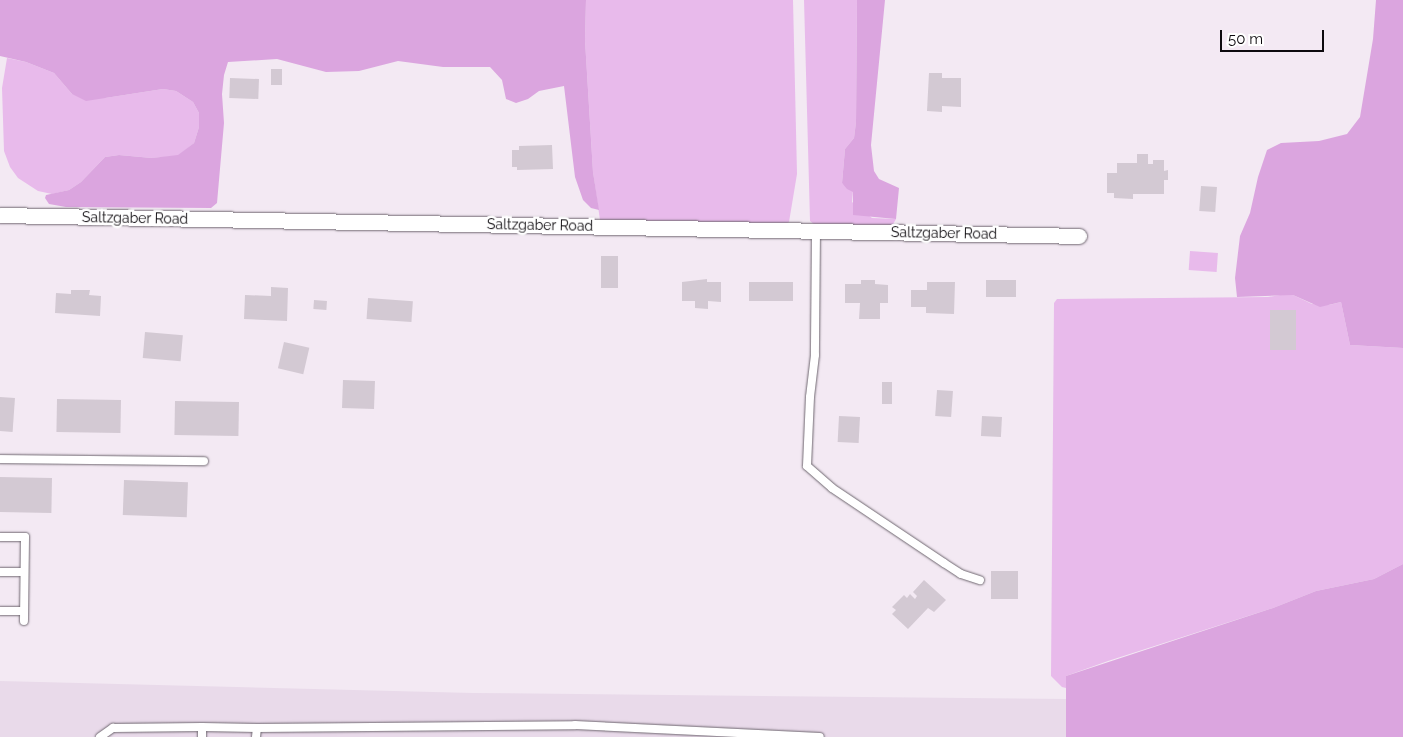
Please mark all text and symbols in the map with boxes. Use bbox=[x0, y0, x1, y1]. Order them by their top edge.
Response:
scale bar bbox=[1223, 20, 1327, 52]
text: 50 m bbox=[1228, 30, 1263, 48]
street label: Saltzgaber Road bbox=[82, 209, 188, 227]
street label: Saltzgaber Road bbox=[487, 216, 593, 234]
street label: Saltzgaber Road bbox=[891, 224, 997, 242]

